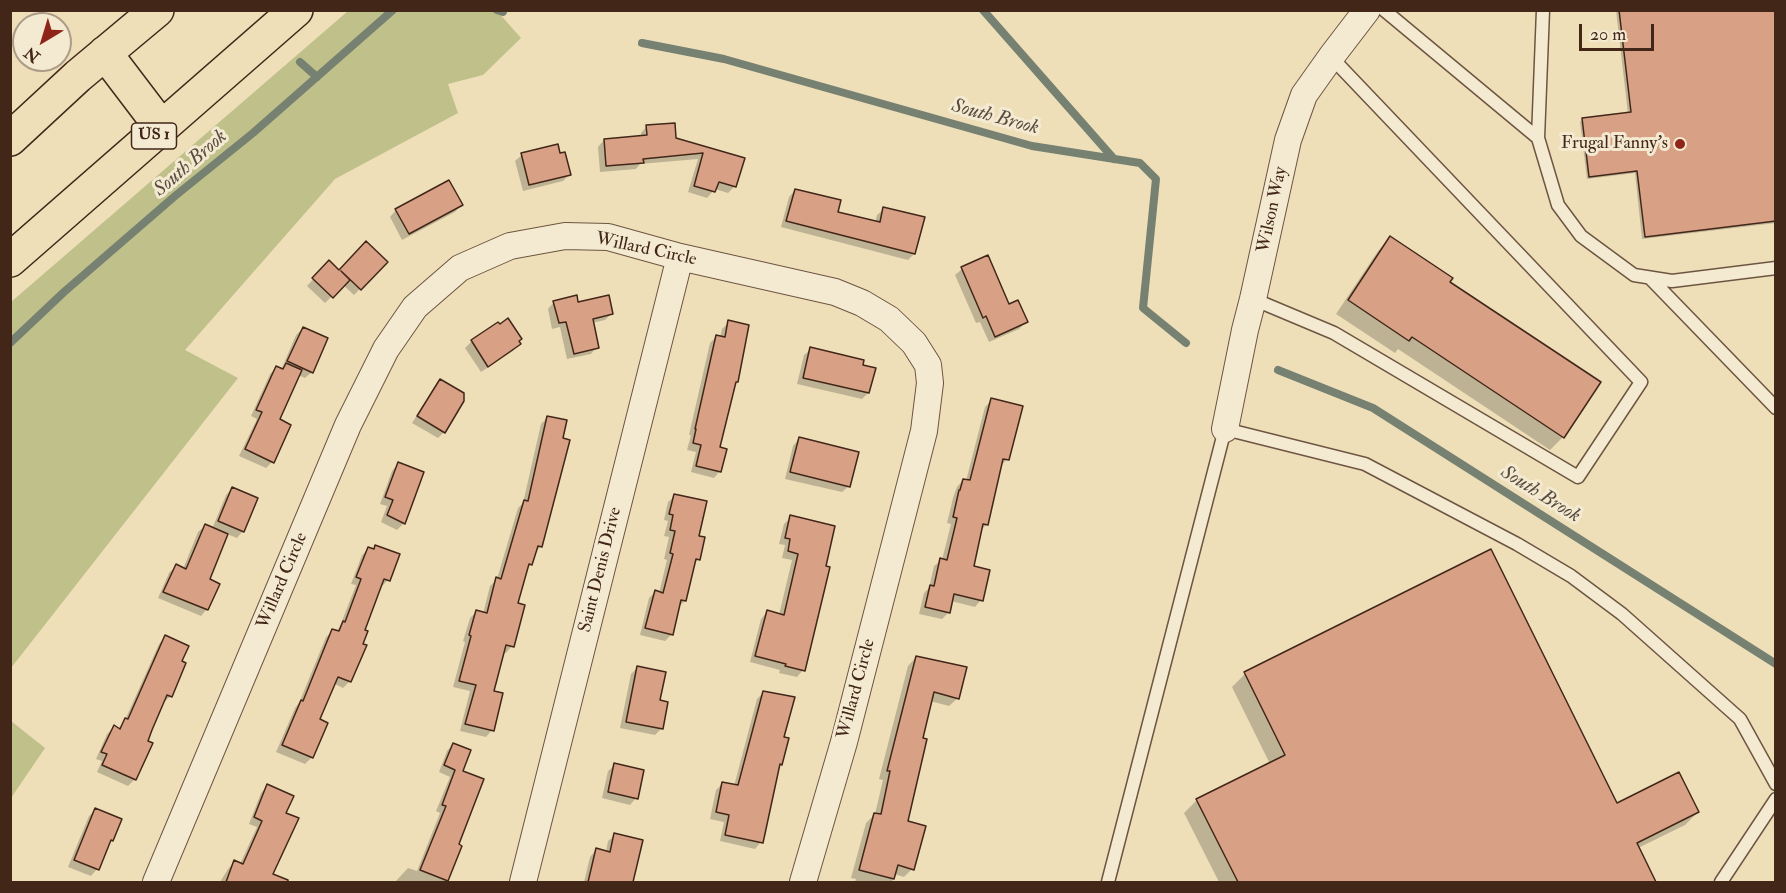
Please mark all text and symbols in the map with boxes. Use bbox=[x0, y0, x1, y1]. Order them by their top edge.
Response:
north arrow bbox=[12, 12, 72, 72]
scale bar bbox=[1582, 12, 1657, 50]
text: 20 m bbox=[1590, 23, 1626, 46]
text: N bbox=[20, 42, 44, 67]
water label: South Brook bbox=[949, 95, 1041, 141]
road number: US 1 bbox=[132, 123, 176, 149]
water label: South Brook bbox=[149, 126, 233, 202]
place label: Frugal Fanny's bbox=[1561, 133, 1668, 155]
marker: Frugal Fanny's bbox=[1673, 137, 1687, 151]
street label: Wilson Way bbox=[1253, 165, 1293, 255]
street label: Willard Circle bbox=[593, 229, 699, 271]
water label: South Brook bbox=[1496, 461, 1584, 529]
street label: Saint Denis Drive bbox=[575, 505, 627, 635]
street label: Willard Circle bbox=[253, 529, 313, 633]
street label: Willard Circle bbox=[833, 637, 881, 741]

